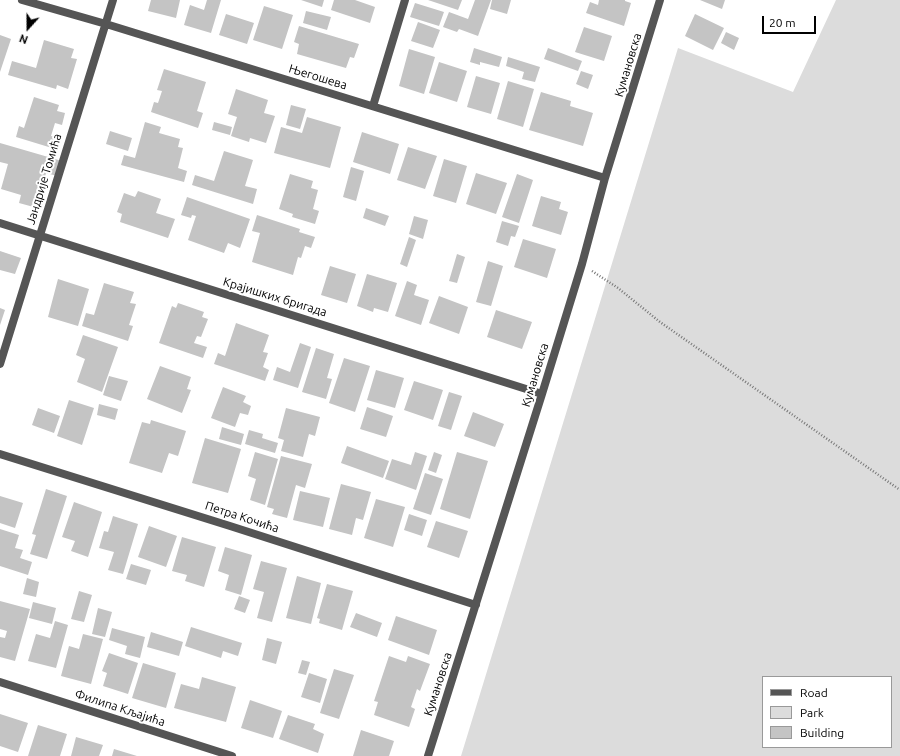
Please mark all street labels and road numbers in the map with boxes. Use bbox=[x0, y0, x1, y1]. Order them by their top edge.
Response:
street label: Кумановска bbox=[611, 31, 645, 99]
street label: Његошева bbox=[287, 61, 349, 93]
street label: Јандрије Томића bbox=[23, 132, 65, 226]
street label: Крајишких бригада bbox=[221, 274, 329, 320]
street label: Кумановска bbox=[518, 341, 552, 409]
street label: Петра Кочића bbox=[203, 498, 281, 536]
street label: Кумановска bbox=[421, 650, 455, 718]
street label: Филипа Кљајића bbox=[73, 687, 167, 729]

